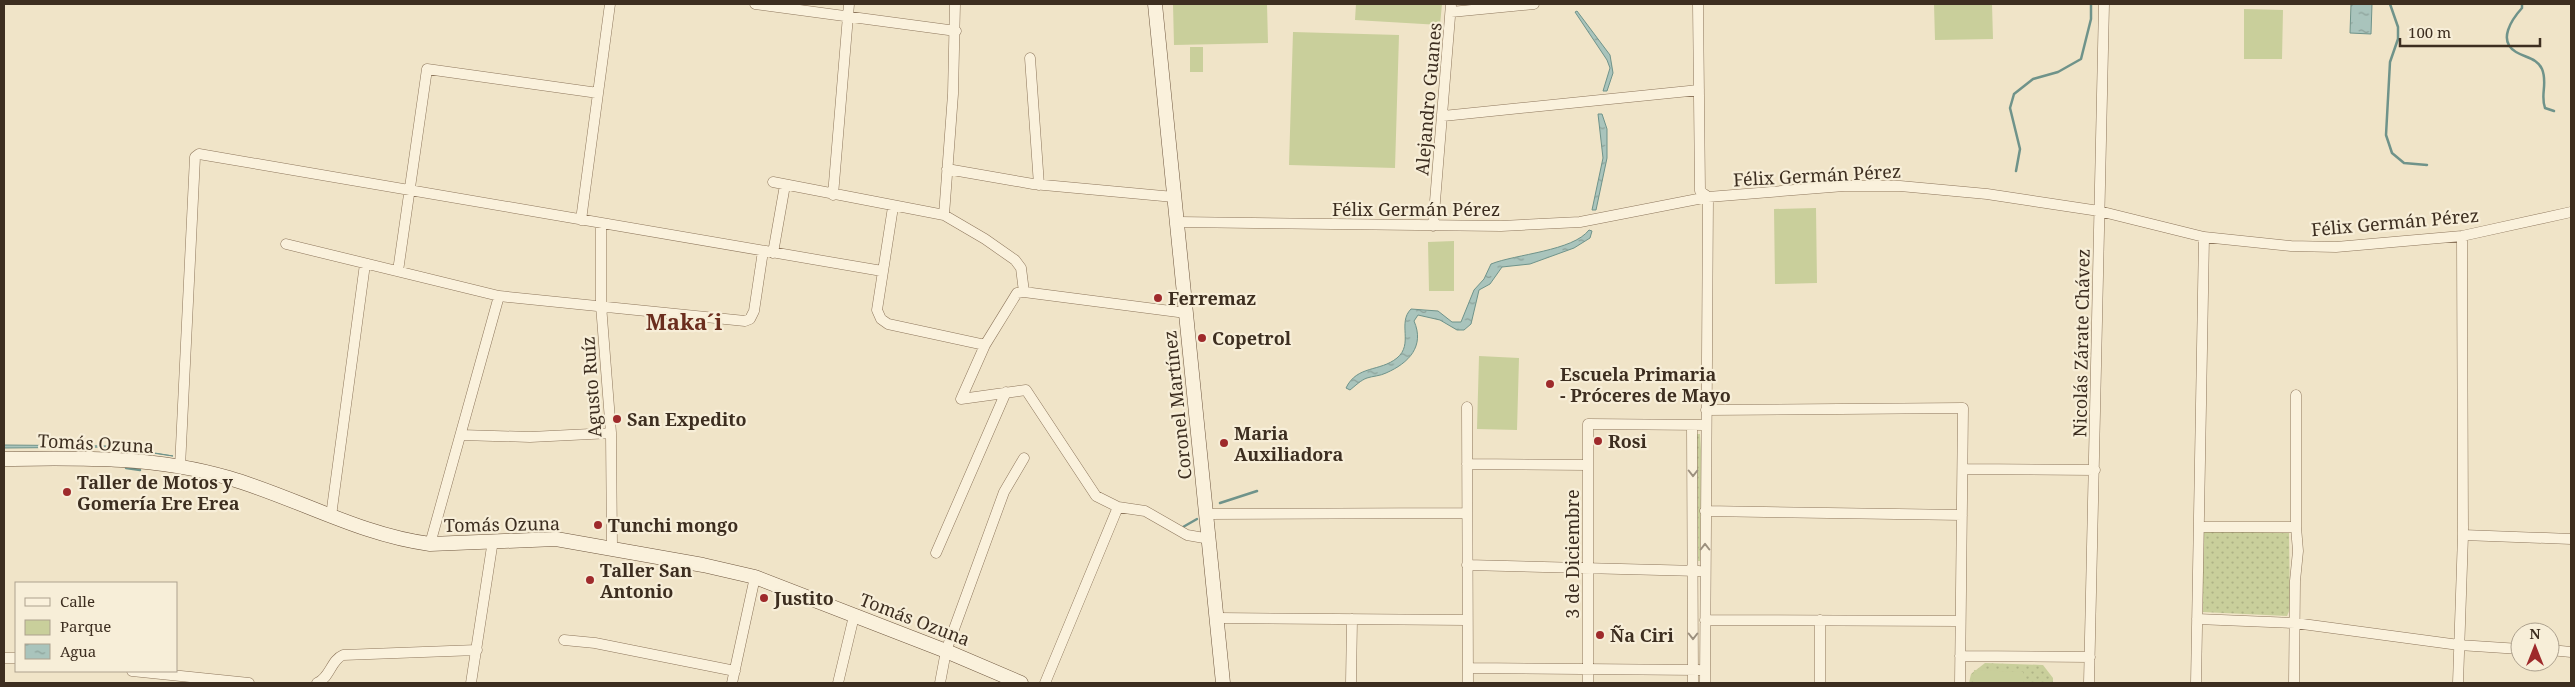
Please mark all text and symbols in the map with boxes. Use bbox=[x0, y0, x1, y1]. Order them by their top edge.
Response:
scale bar bbox=[2400, 15, 2540, 47]
street label: Alejandro Guanes bbox=[1409, 22, 1447, 176]
text: 100 m bbox=[2408, 22, 2451, 42]
street label: Félix Germán Pérez bbox=[1732, 159, 1902, 191]
street label: Félix Germán Pérez bbox=[1332, 197, 1500, 221]
street label: Félix Germán Pérez bbox=[2310, 203, 2480, 241]
street label: Nicolás Zárate Chávez bbox=[2067, 248, 2095, 438]
place label: Ferremaz bbox=[1168, 286, 1256, 310]
marker: Ferremaz bbox=[1152, 292, 1164, 304]
district label: Maka´i bbox=[646, 306, 722, 336]
place label: Copetrol bbox=[1212, 326, 1292, 350]
street label: Coronel Martínez bbox=[1157, 329, 1197, 481]
marker: Copetrol bbox=[1196, 332, 1208, 344]
street label: Agusto Ruíz bbox=[576, 336, 606, 438]
place label: Escuela Primaria - Próceres de Mayo bbox=[1560, 362, 1731, 407]
marker: Escuela Primaria - Próceres de Mayo bbox=[1544, 378, 1556, 390]
place label: San Expedito bbox=[627, 407, 747, 431]
marker: San Expedito bbox=[611, 413, 623, 425]
place label: Maria Auxiliadora bbox=[1234, 421, 1343, 466]
street label: Tomás Ozuna bbox=[37, 428, 155, 458]
place label: Rosi bbox=[1608, 429, 1648, 453]
marker: Rosi bbox=[1592, 435, 1604, 447]
marker: Maria Auxiliadora bbox=[1218, 437, 1230, 449]
place label: Taller de Motos y Gomería Ere Erea bbox=[77, 470, 240, 515]
one-way arrow bbox=[1688, 470, 1698, 478]
marker: Taller de Motos y Gomería Ere Erea bbox=[61, 486, 73, 498]
street label: 3 de Diciembre bbox=[1560, 489, 1584, 619]
street label: Tomás Ozuna bbox=[444, 511, 560, 537]
place label: Tunchi mongo bbox=[608, 513, 738, 537]
marker: Tunchi mongo bbox=[592, 519, 604, 531]
one-way arrow bbox=[1700, 543, 1710, 550]
place label: Taller San Antonio bbox=[600, 558, 692, 603]
marker: Taller San Antonio bbox=[584, 574, 596, 586]
legend bbox=[15, 582, 178, 672]
place label: Justito bbox=[773, 586, 834, 610]
street label: Tomás Ozuna bbox=[856, 587, 974, 651]
text: Calle bbox=[60, 591, 95, 611]
marker: Justito bbox=[758, 592, 770, 604]
text: Parque bbox=[60, 616, 111, 636]
north arrow bbox=[2510, 622, 2560, 672]
place label: Ña Ciri bbox=[1610, 623, 1674, 647]
text: N bbox=[2529, 624, 2541, 643]
marker: Ña Ciri bbox=[1594, 629, 1606, 641]
one-way arrow bbox=[1688, 632, 1698, 640]
text: Agua bbox=[60, 641, 96, 661]

